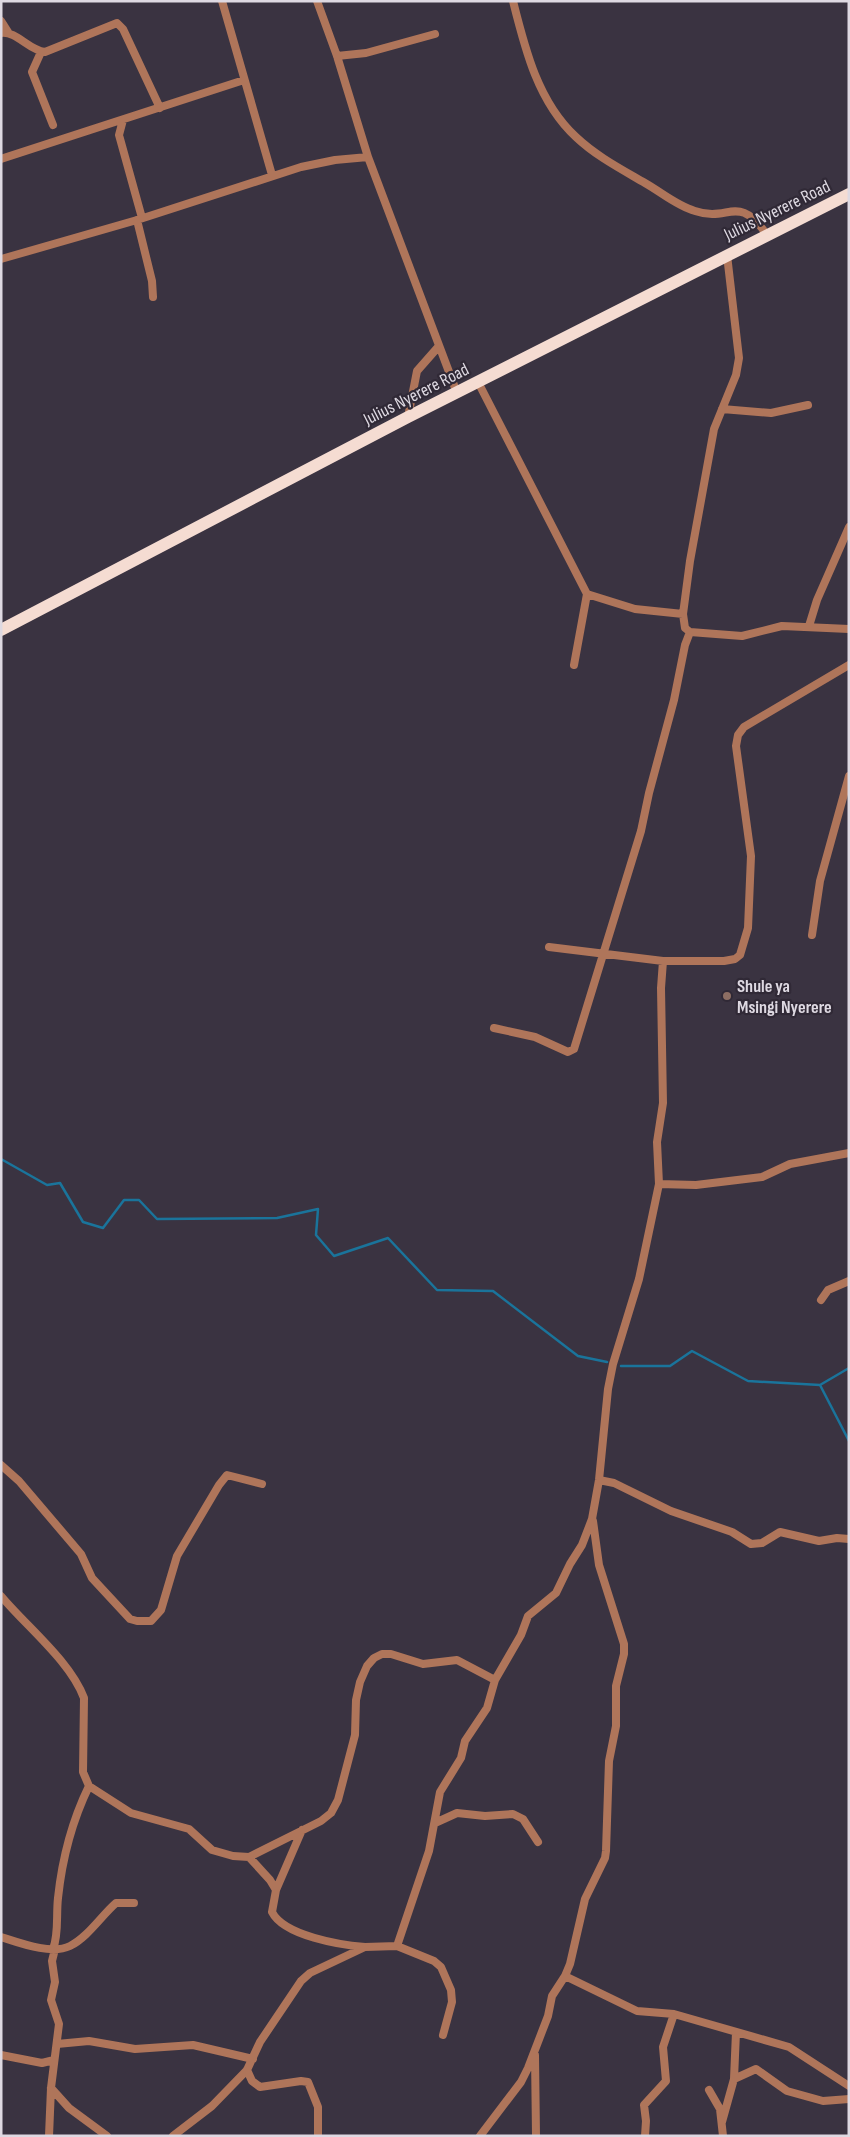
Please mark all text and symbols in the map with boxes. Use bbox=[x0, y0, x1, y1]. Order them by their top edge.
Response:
street label: Julius Nyerere Road bbox=[720, 176, 834, 246]
street label: Julius Nyerere Road bbox=[359, 359, 472, 430]
place label: Shule ya Msingi Nyerere bbox=[737, 976, 832, 1018]
marker: Shule ya Msingi Nyerere bbox=[721, 990, 733, 1002]

